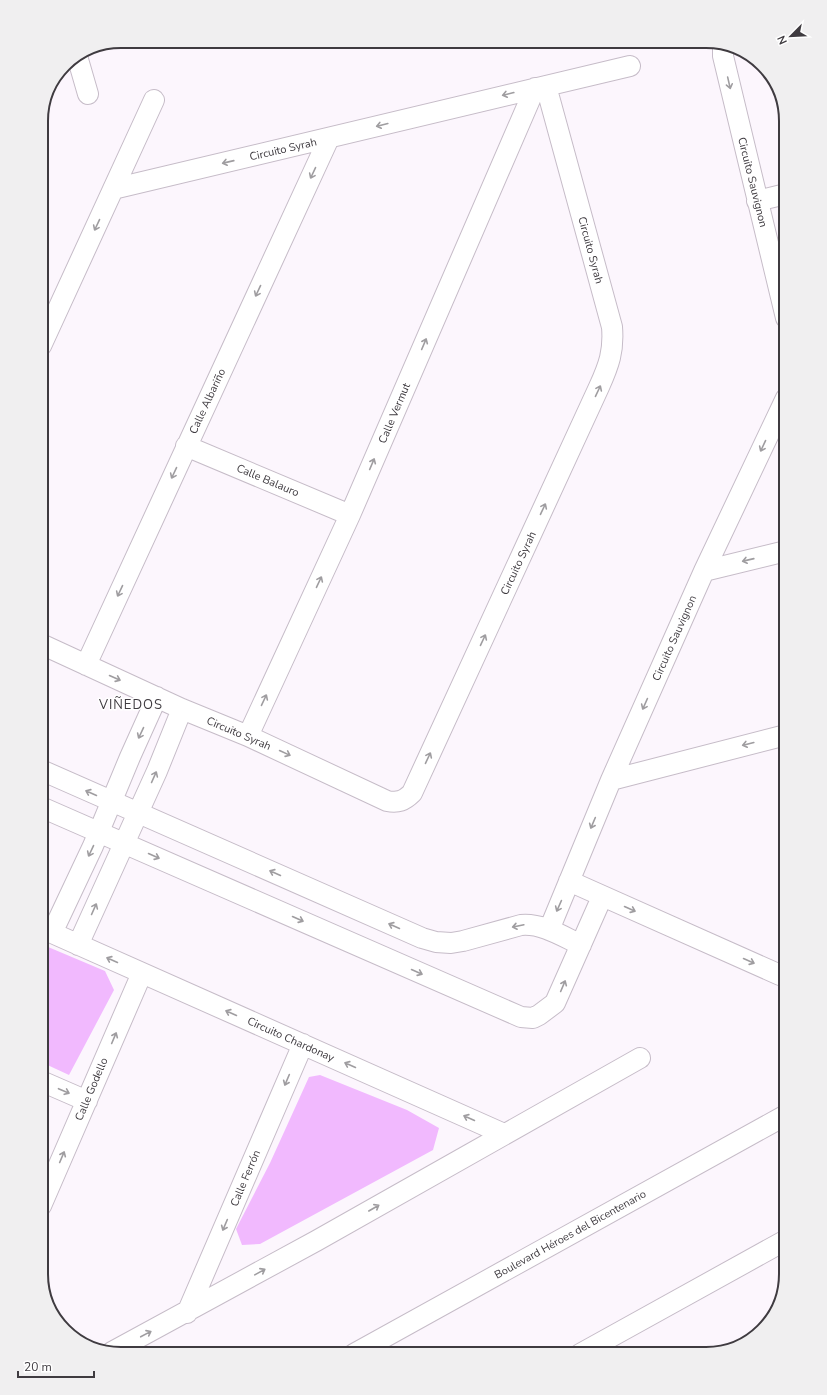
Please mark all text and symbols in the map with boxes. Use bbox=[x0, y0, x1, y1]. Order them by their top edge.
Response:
north arrow bbox=[771, 16, 811, 56]
text: N bbox=[774, 33, 791, 47]
one-way arrow bbox=[726, 77, 734, 90]
one-way arrow bbox=[502, 91, 515, 99]
one-way arrow bbox=[376, 122, 389, 129]
street label: Circuito Syrah bbox=[248, 134, 318, 165]
street label: Circuito Sauvignon bbox=[734, 135, 771, 229]
one-way arrow bbox=[222, 159, 235, 166]
one-way arrow bbox=[309, 167, 316, 179]
street label: Circuito Syrah bbox=[574, 215, 607, 285]
one-way arrow bbox=[93, 219, 100, 231]
one-way arrow bbox=[254, 285, 261, 297]
one-way arrow bbox=[420, 339, 428, 351]
street label: Calle Albariño bbox=[186, 366, 229, 436]
street label: Calle Vermut bbox=[375, 381, 414, 446]
one-way arrow bbox=[595, 385, 602, 397]
one-way arrow bbox=[759, 440, 766, 452]
one-way arrow bbox=[369, 458, 376, 470]
street label: Calle Balauro bbox=[234, 461, 301, 500]
one-way arrow bbox=[170, 466, 177, 478]
one-way arrow bbox=[540, 503, 547, 515]
street label: Circuito Syrah bbox=[497, 529, 540, 598]
one-way arrow bbox=[742, 557, 755, 565]
one-way arrow bbox=[316, 577, 323, 589]
one-way arrow bbox=[116, 585, 123, 597]
street label: Circuito Sauvignon bbox=[649, 593, 700, 683]
one-way arrow bbox=[480, 634, 487, 646]
one-way arrow bbox=[108, 675, 120, 682]
one-way arrow bbox=[261, 695, 268, 707]
district label: VIÑEDOS bbox=[98, 696, 163, 714]
one-way arrow bbox=[641, 698, 648, 710]
street label: Circuito Syrah bbox=[204, 713, 273, 754]
one-way arrow bbox=[136, 726, 144, 738]
one-way arrow bbox=[742, 741, 755, 749]
one-way arrow bbox=[279, 750, 291, 757]
one-way arrow bbox=[425, 752, 432, 764]
one-way arrow bbox=[151, 772, 158, 784]
one-way arrow bbox=[86, 789, 98, 796]
one-way arrow bbox=[588, 817, 596, 829]
one-way arrow bbox=[87, 844, 94, 856]
one-way arrow bbox=[147, 853, 159, 860]
one-way arrow bbox=[269, 869, 281, 876]
one-way arrow bbox=[555, 899, 563, 911]
one-way arrow bbox=[91, 903, 98, 915]
one-way arrow bbox=[623, 906, 635, 913]
one-way arrow bbox=[292, 916, 304, 924]
one-way arrow bbox=[388, 921, 400, 929]
one-way arrow bbox=[512, 923, 525, 931]
one-way arrow bbox=[107, 956, 119, 963]
one-way arrow bbox=[742, 958, 754, 965]
one-way arrow bbox=[411, 969, 423, 976]
one-way arrow bbox=[560, 980, 567, 992]
one-way arrow bbox=[226, 1008, 238, 1016]
street label: Circuito Chardonay bbox=[245, 1014, 337, 1066]
one-way arrow bbox=[110, 1032, 118, 1044]
street label: Calle Godello bbox=[71, 1055, 111, 1123]
one-way arrow bbox=[344, 1061, 356, 1069]
one-way arrow bbox=[283, 1074, 290, 1086]
one-way arrow bbox=[57, 1088, 69, 1095]
one-way arrow bbox=[463, 1114, 475, 1121]
street label: Calle Ferrón bbox=[227, 1148, 264, 1209]
one-way arrow bbox=[59, 1152, 66, 1164]
street label: Boulevard Héroes del Bicentenario bbox=[492, 1186, 649, 1282]
one-way arrow bbox=[368, 1204, 380, 1212]
one-way arrow bbox=[220, 1219, 228, 1231]
one-way arrow bbox=[254, 1267, 266, 1275]
one-way arrow bbox=[140, 1330, 152, 1337]
scale bar bbox=[18, 1353, 94, 1379]
text: 20 m bbox=[24, 1359, 52, 1375]

